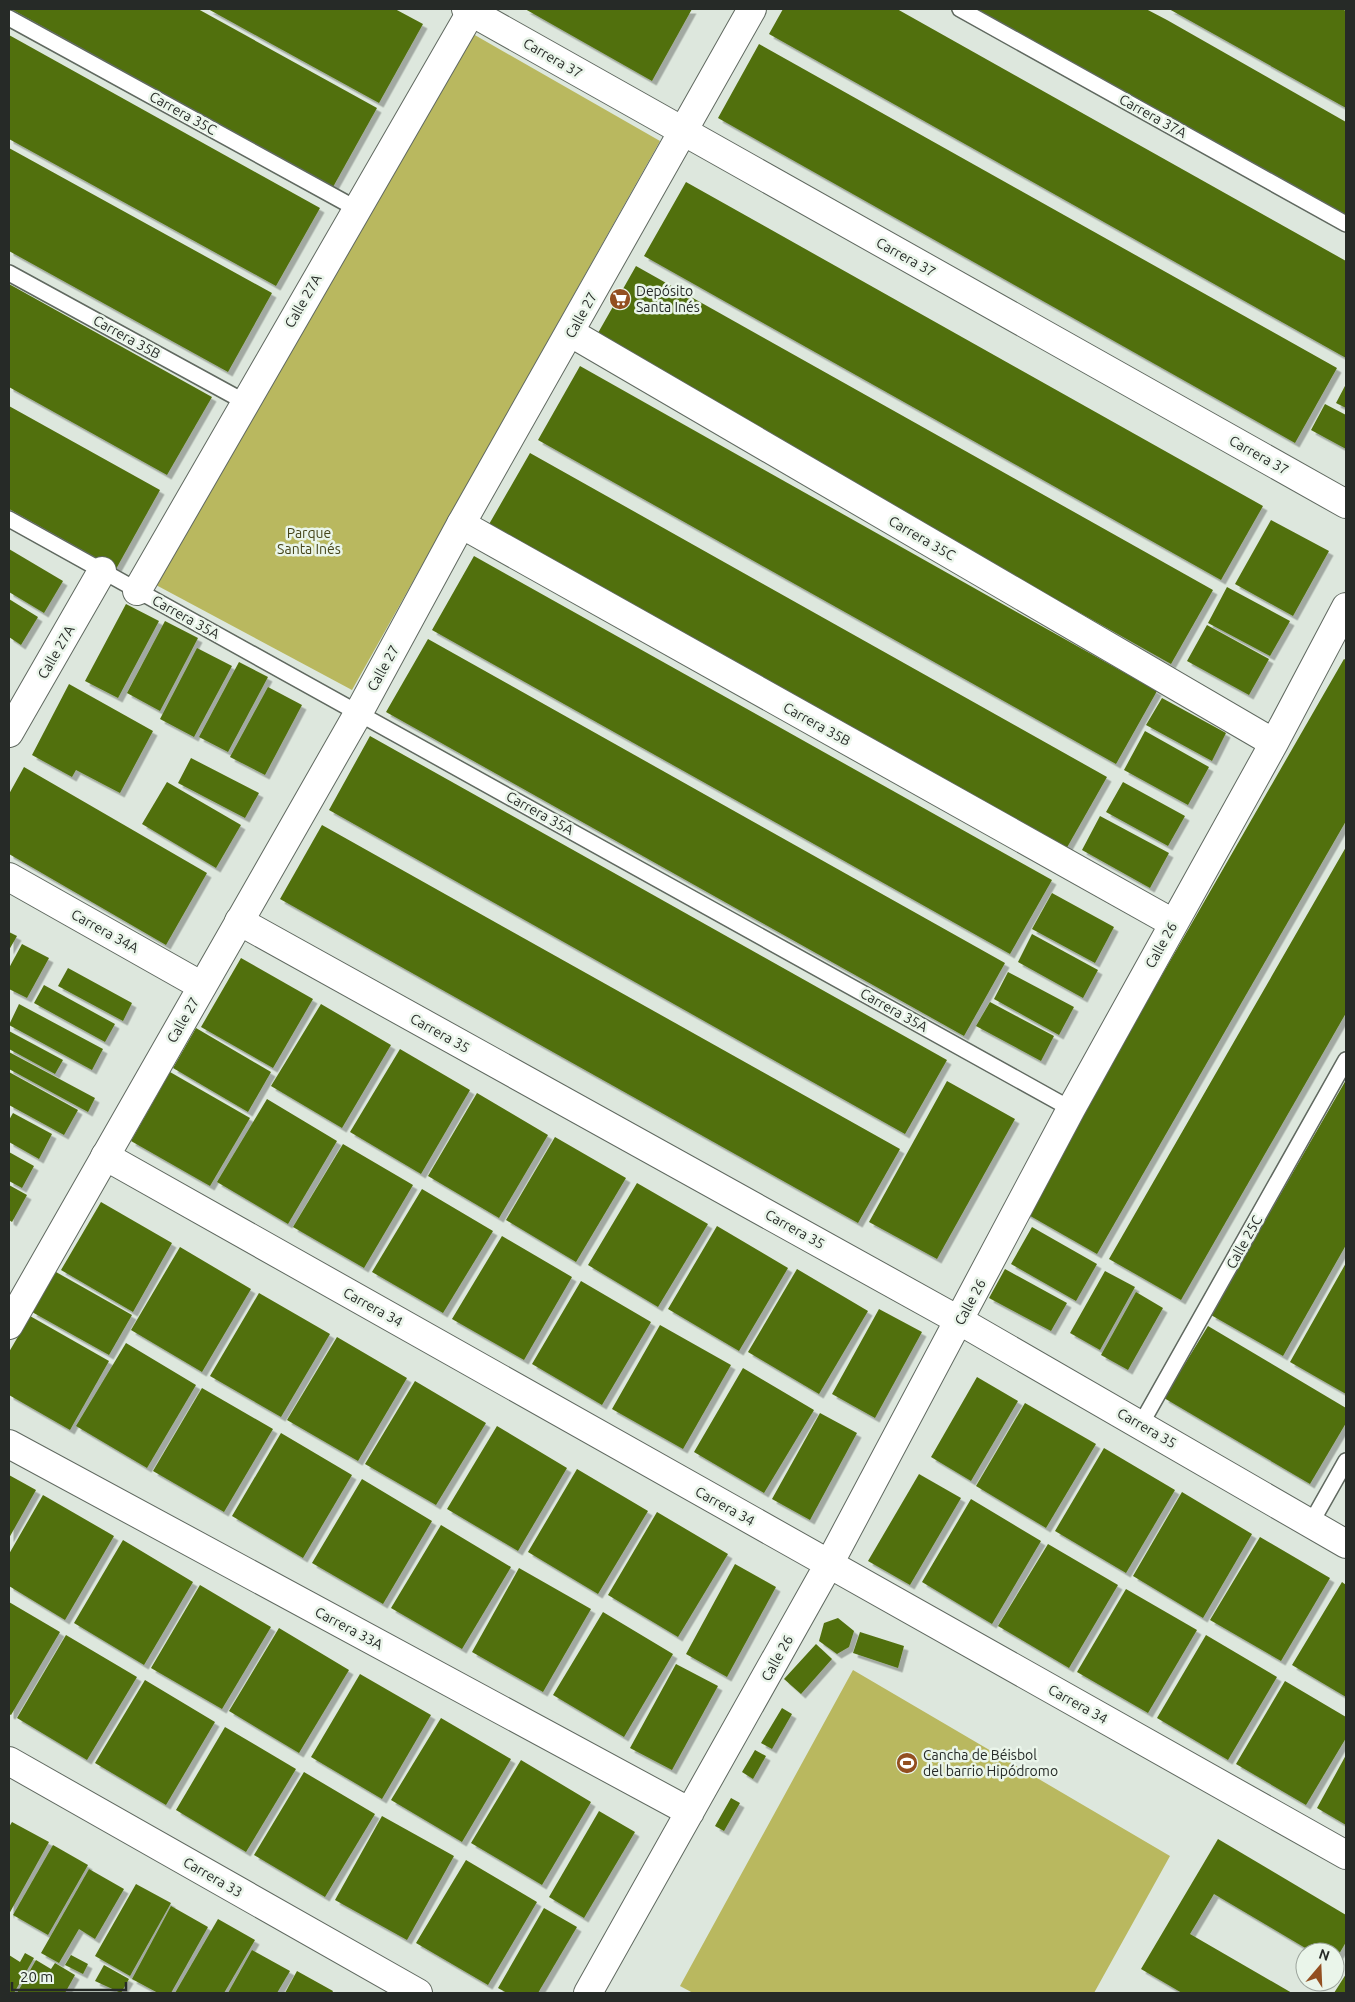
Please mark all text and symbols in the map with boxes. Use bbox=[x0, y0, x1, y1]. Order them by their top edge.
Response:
street label: Carrera 37 bbox=[521, 35, 585, 81]
street label: Carrera 35C bbox=[147, 88, 220, 138]
street label: Carrera 37A bbox=[1116, 91, 1190, 141]
street label: Carrera 37 bbox=[873, 234, 939, 280]
street label: Calle 27A bbox=[281, 271, 325, 331]
place label: Depósito Santa Inés bbox=[636, 283, 700, 315]
supermarket icon: Depósito Santa Inés bbox=[608, 287, 632, 311]
street label: Calle 27 bbox=[562, 289, 600, 341]
street label: Carrera 35B bbox=[91, 312, 164, 362]
street label: Carrera 37 bbox=[1226, 432, 1292, 478]
street label: Carrera 35C bbox=[886, 513, 958, 564]
park label: Parque Santa Inés bbox=[277, 525, 341, 557]
street label: Carrera 35A bbox=[149, 592, 223, 642]
street label: Calle 27A bbox=[34, 622, 78, 682]
street label: Calle 27 bbox=[364, 642, 402, 694]
street label: Carrera 35B bbox=[781, 699, 854, 749]
street label: Carrera 35A bbox=[503, 788, 577, 838]
street label: Carrera 34A bbox=[68, 906, 142, 956]
street label: Calle 26 bbox=[1142, 919, 1180, 971]
street label: Carrera 35A bbox=[857, 985, 931, 1035]
street label: Calle 27 bbox=[164, 994, 202, 1046]
street label: Carrera 35 bbox=[407, 1010, 473, 1056]
street label: Carrera 35 bbox=[762, 1206, 828, 1252]
street label: Calle 25C bbox=[1223, 1212, 1265, 1271]
street label: Calle 26 bbox=[951, 1276, 989, 1328]
street label: Carrera 34 bbox=[340, 1284, 406, 1330]
street label: Carrera 35 bbox=[1115, 1405, 1179, 1451]
street label: Carrera 34 bbox=[692, 1483, 758, 1529]
street label: Carrera 33A bbox=[312, 1603, 386, 1653]
street label: Calle 26 bbox=[758, 1632, 796, 1684]
street label: Carrera 34 bbox=[1045, 1681, 1111, 1727]
place label: Cancha de Béisbol del barrio Hipódromo bbox=[923, 1747, 1058, 1779]
sports icon: Cancha de Béisbol del barrio Hipódromo bbox=[895, 1751, 919, 1775]
street label: Carrera 33 bbox=[181, 1854, 245, 1900]
north arrow bbox=[1295, 1942, 1345, 1992]
text: N bbox=[1317, 1945, 1332, 1964]
scale bar bbox=[12, 1960, 126, 1992]
text: 20 m bbox=[20, 1968, 53, 1985]

